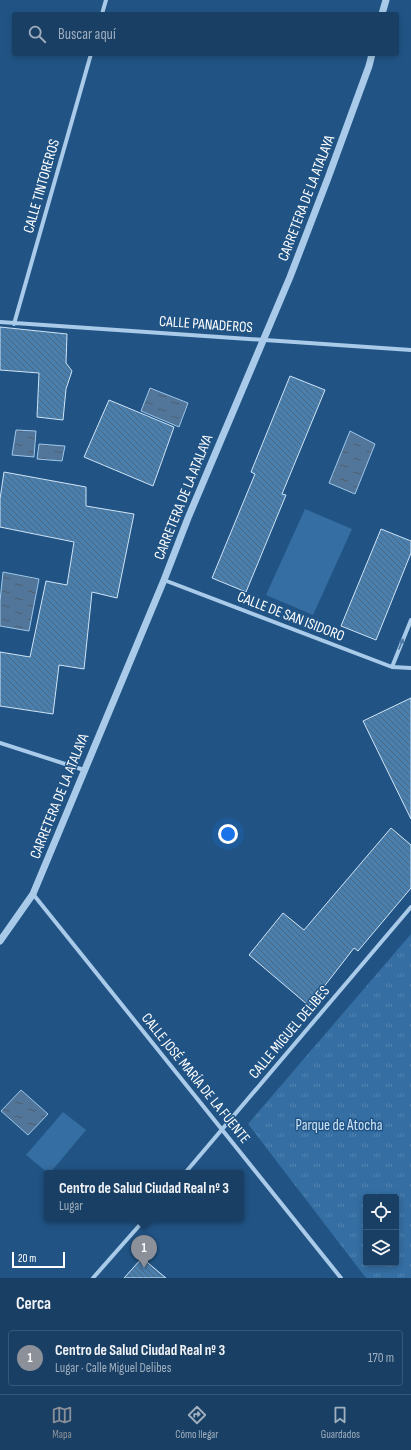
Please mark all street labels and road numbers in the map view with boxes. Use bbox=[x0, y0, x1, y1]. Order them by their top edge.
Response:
street label: CARRETERA DE LA ATALAYA bbox=[274, 132, 339, 264]
street label: CALLE TINTOREROS bbox=[19, 137, 64, 235]
street label: CALLE PANADEROS bbox=[158, 312, 253, 337]
street label: CARRETERA DE LA ATALAYA bbox=[150, 431, 217, 563]
street label: CALLE DE SAN ISIDORO bbox=[234, 587, 347, 646]
street label: CARRETERA DE LA ATALAYA bbox=[26, 730, 93, 862]
street label: CALLE MIGUEL DELIBES bbox=[245, 982, 334, 1083]
street label: CALLE JOSÉ MARÍA DE LA FUENTE bbox=[137, 1009, 254, 1147]

